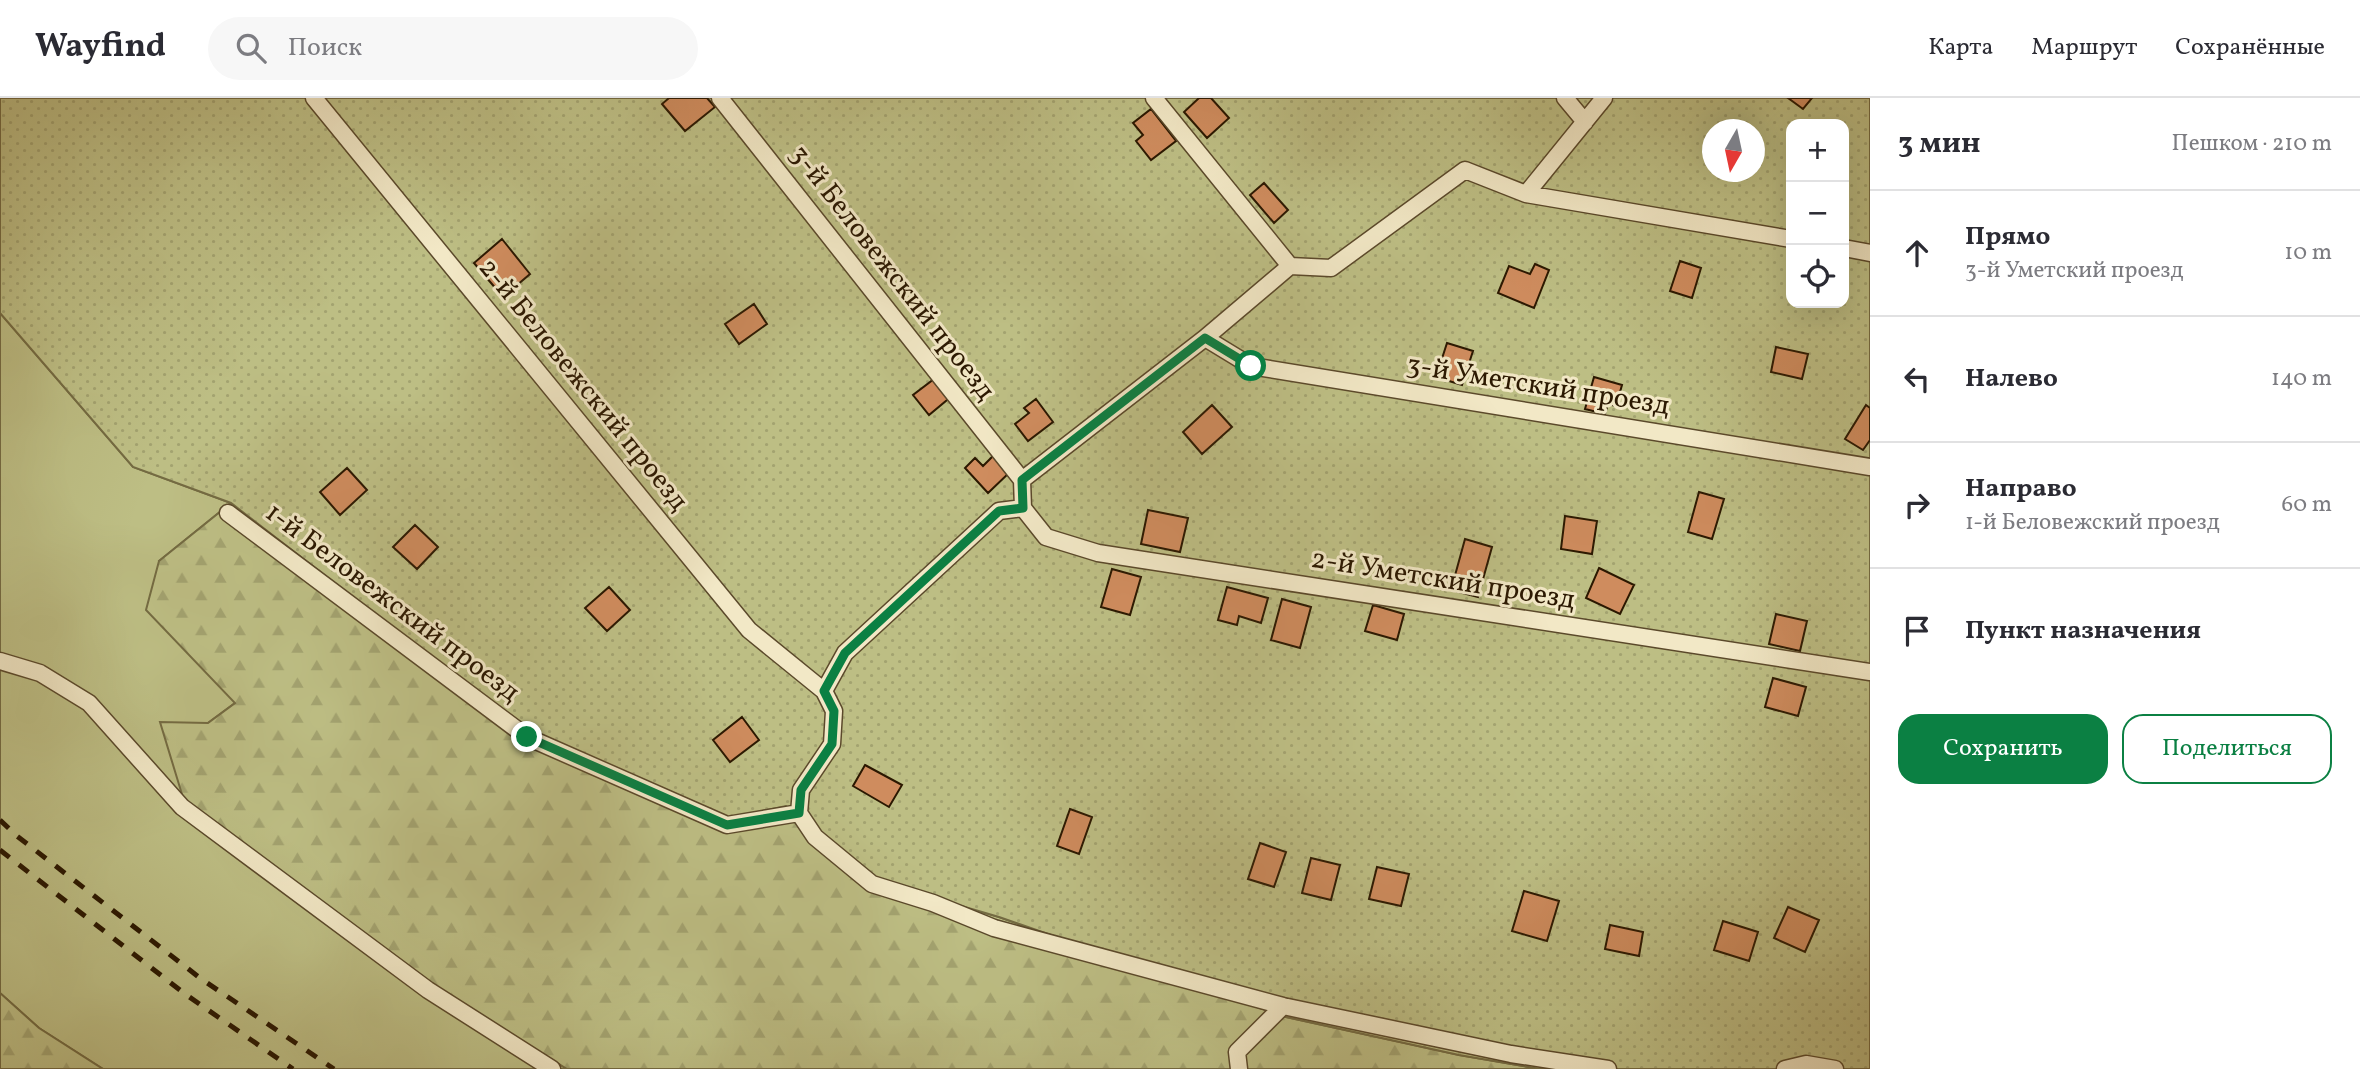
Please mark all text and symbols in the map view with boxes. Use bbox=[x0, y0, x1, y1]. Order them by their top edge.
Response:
search box bbox=[208, 17, 698, 80]
text: Wayfind bbox=[35, 25, 166, 71]
icon: search bbox=[232, 29, 270, 67]
text: Поиск bbox=[288, 30, 362, 66]
text: Карта bbox=[1928, 31, 1993, 65]
text: Маршрут bbox=[2031, 31, 2137, 65]
text: Сохранённые bbox=[2175, 31, 2325, 65]
north arrow bbox=[1702, 119, 1765, 182]
map controls bbox=[1786, 119, 1849, 308]
button: + bbox=[1786, 119, 1849, 182]
text: 3 мин bbox=[1898, 123, 1981, 165]
text: Пешком · 210 m bbox=[2172, 128, 2332, 160]
street label: 3-й Беловежский проезд bbox=[780, 137, 1004, 409]
button: − bbox=[1786, 182, 1849, 245]
text: Прямо bbox=[1965, 219, 2050, 255]
icon: ahead bbox=[1898, 234, 1936, 272]
text: 10 m bbox=[2284, 237, 2332, 269]
button: locate bbox=[1786, 245, 1849, 308]
street label: 2-й Беловежский проезд bbox=[469, 250, 697, 520]
text: 3-й Уметский проезд bbox=[1965, 255, 2184, 287]
street label: 3-й Уметский проезд bbox=[1404, 346, 1673, 426]
route start bbox=[1235, 350, 1266, 381]
icon: left bbox=[1898, 360, 1936, 398]
text: Налево bbox=[1965, 361, 2058, 397]
text: 140 m bbox=[2271, 363, 2332, 395]
text: Направо bbox=[1965, 471, 2077, 507]
icon: right bbox=[1898, 486, 1936, 524]
text: 60 m bbox=[2282, 489, 2332, 521]
street label: 1-й Беловежский проезд bbox=[256, 494, 528, 712]
text: 1-й Беловежский проезд bbox=[1965, 507, 2220, 539]
street label: 2-й Уметский проезд bbox=[1308, 540, 1578, 620]
icon: arrive bbox=[1898, 612, 1936, 650]
text: Пункт назначения bbox=[1965, 613, 2201, 649]
button: Сохранить bbox=[1898, 714, 2108, 784]
button: Поделиться bbox=[2122, 714, 2332, 784]
route end bbox=[511, 721, 542, 752]

